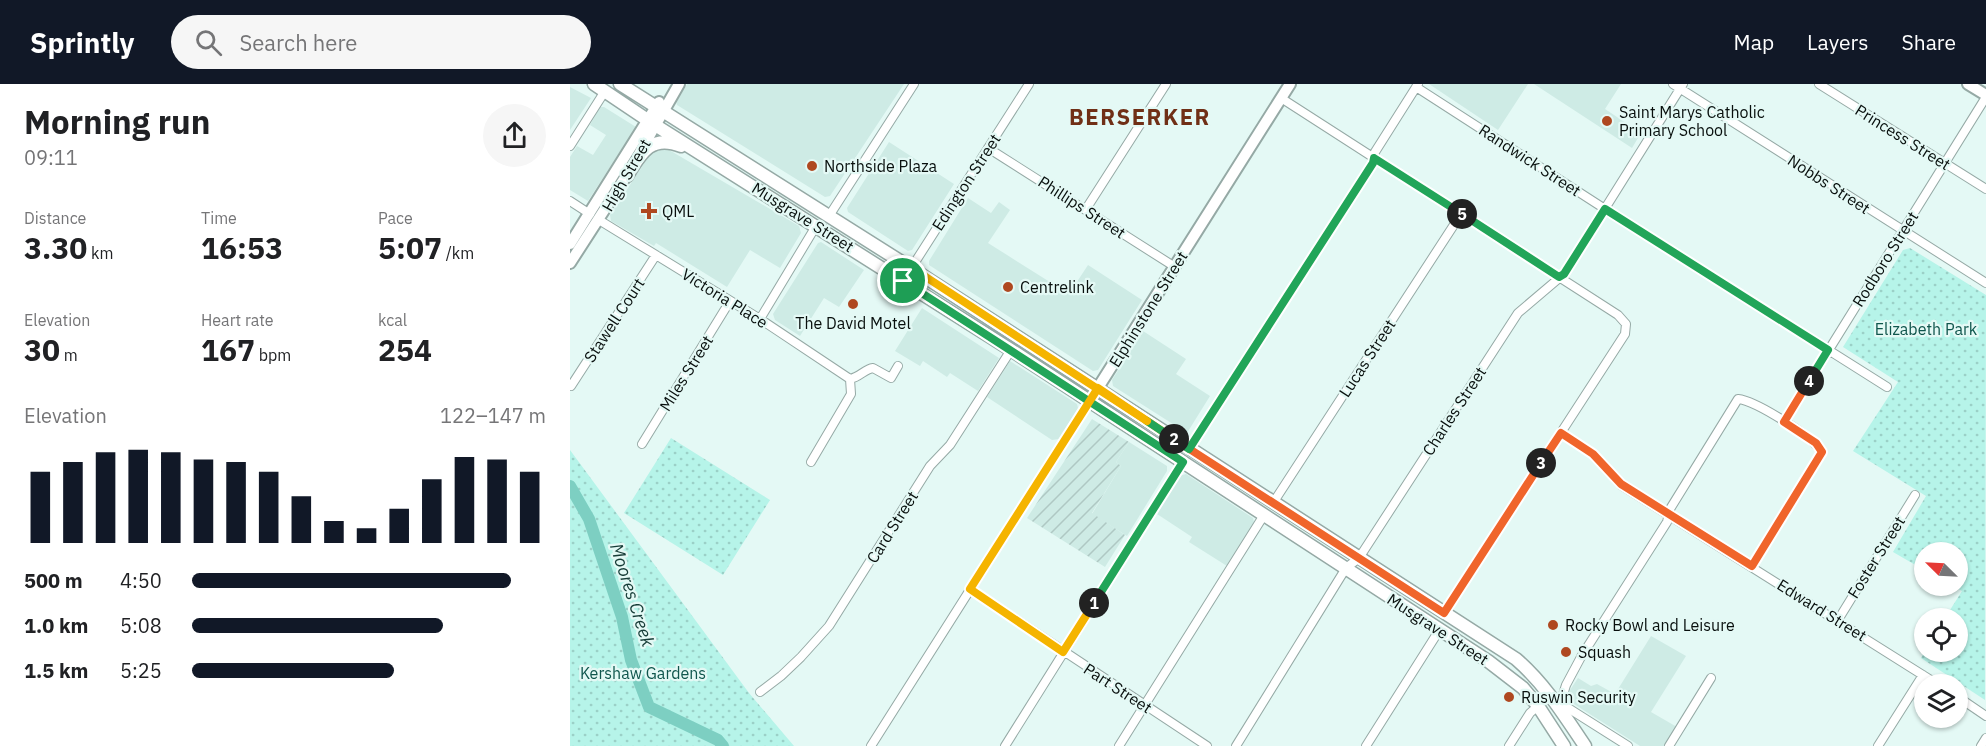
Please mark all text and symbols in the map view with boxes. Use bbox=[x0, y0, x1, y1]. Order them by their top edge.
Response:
search box bbox=[171, 15, 591, 69]
text: Sprintly bbox=[30, 24, 135, 61]
icon: search bbox=[192, 26, 225, 59]
text: Search here bbox=[240, 28, 357, 57]
text: Map bbox=[1734, 28, 1774, 56]
text: Layers bbox=[1807, 28, 1869, 56]
text: Share bbox=[1902, 28, 1956, 56]
text: Morning run bbox=[24, 100, 210, 143]
street label: Princess Street bbox=[1852, 100, 1954, 174]
district label: BERSERKER bbox=[1069, 102, 1211, 131]
place label: Saint Marys Catholic Primary School bbox=[1619, 102, 1765, 140]
button: share bbox=[483, 104, 546, 167]
marker: Saint Marys Catholic Primary School bbox=[1600, 114, 1614, 128]
street label: Randwick Street bbox=[1475, 120, 1585, 200]
street label: Edington Street bbox=[927, 130, 1005, 234]
street label: High Street bbox=[597, 135, 655, 215]
text: 09:11 bbox=[24, 144, 78, 171]
street label: Nobbs Street bbox=[1784, 150, 1874, 218]
place label: Northside Plaza bbox=[824, 156, 938, 176]
marker: Northside Plaza bbox=[805, 159, 819, 173]
street label: Phillips Street bbox=[1035, 171, 1129, 243]
street label: Musgrave Street bbox=[748, 178, 858, 256]
pin: 5 bbox=[1447, 199, 1477, 229]
place label: QML bbox=[662, 201, 694, 221]
marker: QML bbox=[640, 202, 658, 220]
text: 5 bbox=[1457, 204, 1467, 224]
text: Distance bbox=[24, 208, 86, 228]
text: Time bbox=[201, 208, 237, 228]
text: Pace bbox=[378, 208, 413, 228]
street label: Rodboro Street bbox=[1848, 208, 1922, 310]
text: 3.30 bbox=[24, 228, 87, 267]
text: 16:53 bbox=[201, 228, 283, 267]
text: 5:07 bbox=[378, 228, 442, 267]
text: km bbox=[87, 243, 114, 263]
text: /km bbox=[442, 243, 474, 263]
street label: Elphinstone Street bbox=[1104, 247, 1192, 371]
pin bbox=[877, 255, 928, 306]
street label: Victoria Place bbox=[678, 264, 772, 333]
icon: arrive bbox=[886, 264, 919, 297]
street label: Stawell Court bbox=[579, 274, 649, 366]
place label: Centrelink bbox=[1020, 277, 1094, 297]
marker: Centrelink bbox=[1001, 280, 1015, 294]
marker: The David Motel bbox=[846, 297, 860, 311]
text: Elevation bbox=[24, 310, 90, 330]
text: Heart rate bbox=[201, 310, 274, 330]
text: kcal bbox=[378, 310, 407, 330]
place label: The David Motel bbox=[795, 313, 911, 333]
street label: Lucas Street bbox=[1334, 315, 1400, 401]
park label: Elizabeth Park bbox=[1875, 319, 1978, 339]
text: 30 bbox=[24, 330, 60, 369]
text: 167 bbox=[201, 330, 255, 369]
text: 254 bbox=[378, 330, 432, 369]
street label: Miles Street bbox=[655, 331, 717, 415]
text: m bbox=[60, 345, 78, 365]
text: bpm bbox=[255, 345, 291, 365]
street label: Charles Street bbox=[1418, 363, 1490, 459]
pin: 4 bbox=[1794, 366, 1824, 396]
text: 4 bbox=[1804, 371, 1814, 391]
text: Elevation bbox=[24, 402, 107, 429]
text: 122–147 m bbox=[440, 402, 546, 429]
pin: 2 bbox=[1159, 424, 1189, 454]
text: 2 bbox=[1169, 429, 1179, 449]
pin: 3 bbox=[1526, 448, 1556, 478]
text: 3 bbox=[1536, 453, 1546, 473]
street label: Card Street bbox=[862, 487, 922, 567]
street label: Foster Street bbox=[1843, 512, 1909, 602]
water label: Moores Creek bbox=[605, 540, 660, 650]
north arrow bbox=[1914, 542, 1968, 596]
map controls bbox=[1914, 542, 1968, 728]
text: 500 m bbox=[24, 567, 83, 594]
text: 4:50 bbox=[120, 567, 162, 594]
street label: Edward Street bbox=[1774, 575, 1870, 645]
pin: 1 bbox=[1079, 588, 1109, 618]
street label: Musgrave Street bbox=[1384, 589, 1492, 669]
text: 1 bbox=[1089, 593, 1099, 613]
button: locate bbox=[1914, 608, 1968, 662]
text: 1.0 km bbox=[24, 612, 88, 639]
text: 5:08 bbox=[120, 612, 162, 639]
place label: Rocky Bowl and Leisure bbox=[1565, 615, 1735, 635]
marker: Rocky Bowl and Leisure bbox=[1546, 618, 1560, 632]
place label: Squash bbox=[1578, 642, 1631, 662]
marker: Squash bbox=[1559, 645, 1573, 659]
text: 1.5 km bbox=[24, 657, 88, 684]
text: 5:25 bbox=[120, 657, 162, 684]
street label: Part Street bbox=[1080, 659, 1156, 717]
park label: Kershaw Gardens bbox=[580, 663, 706, 683]
button: layers bbox=[1914, 674, 1968, 728]
place label: Ruswin Security bbox=[1521, 687, 1636, 707]
marker: Ruswin Security bbox=[1502, 690, 1516, 704]

